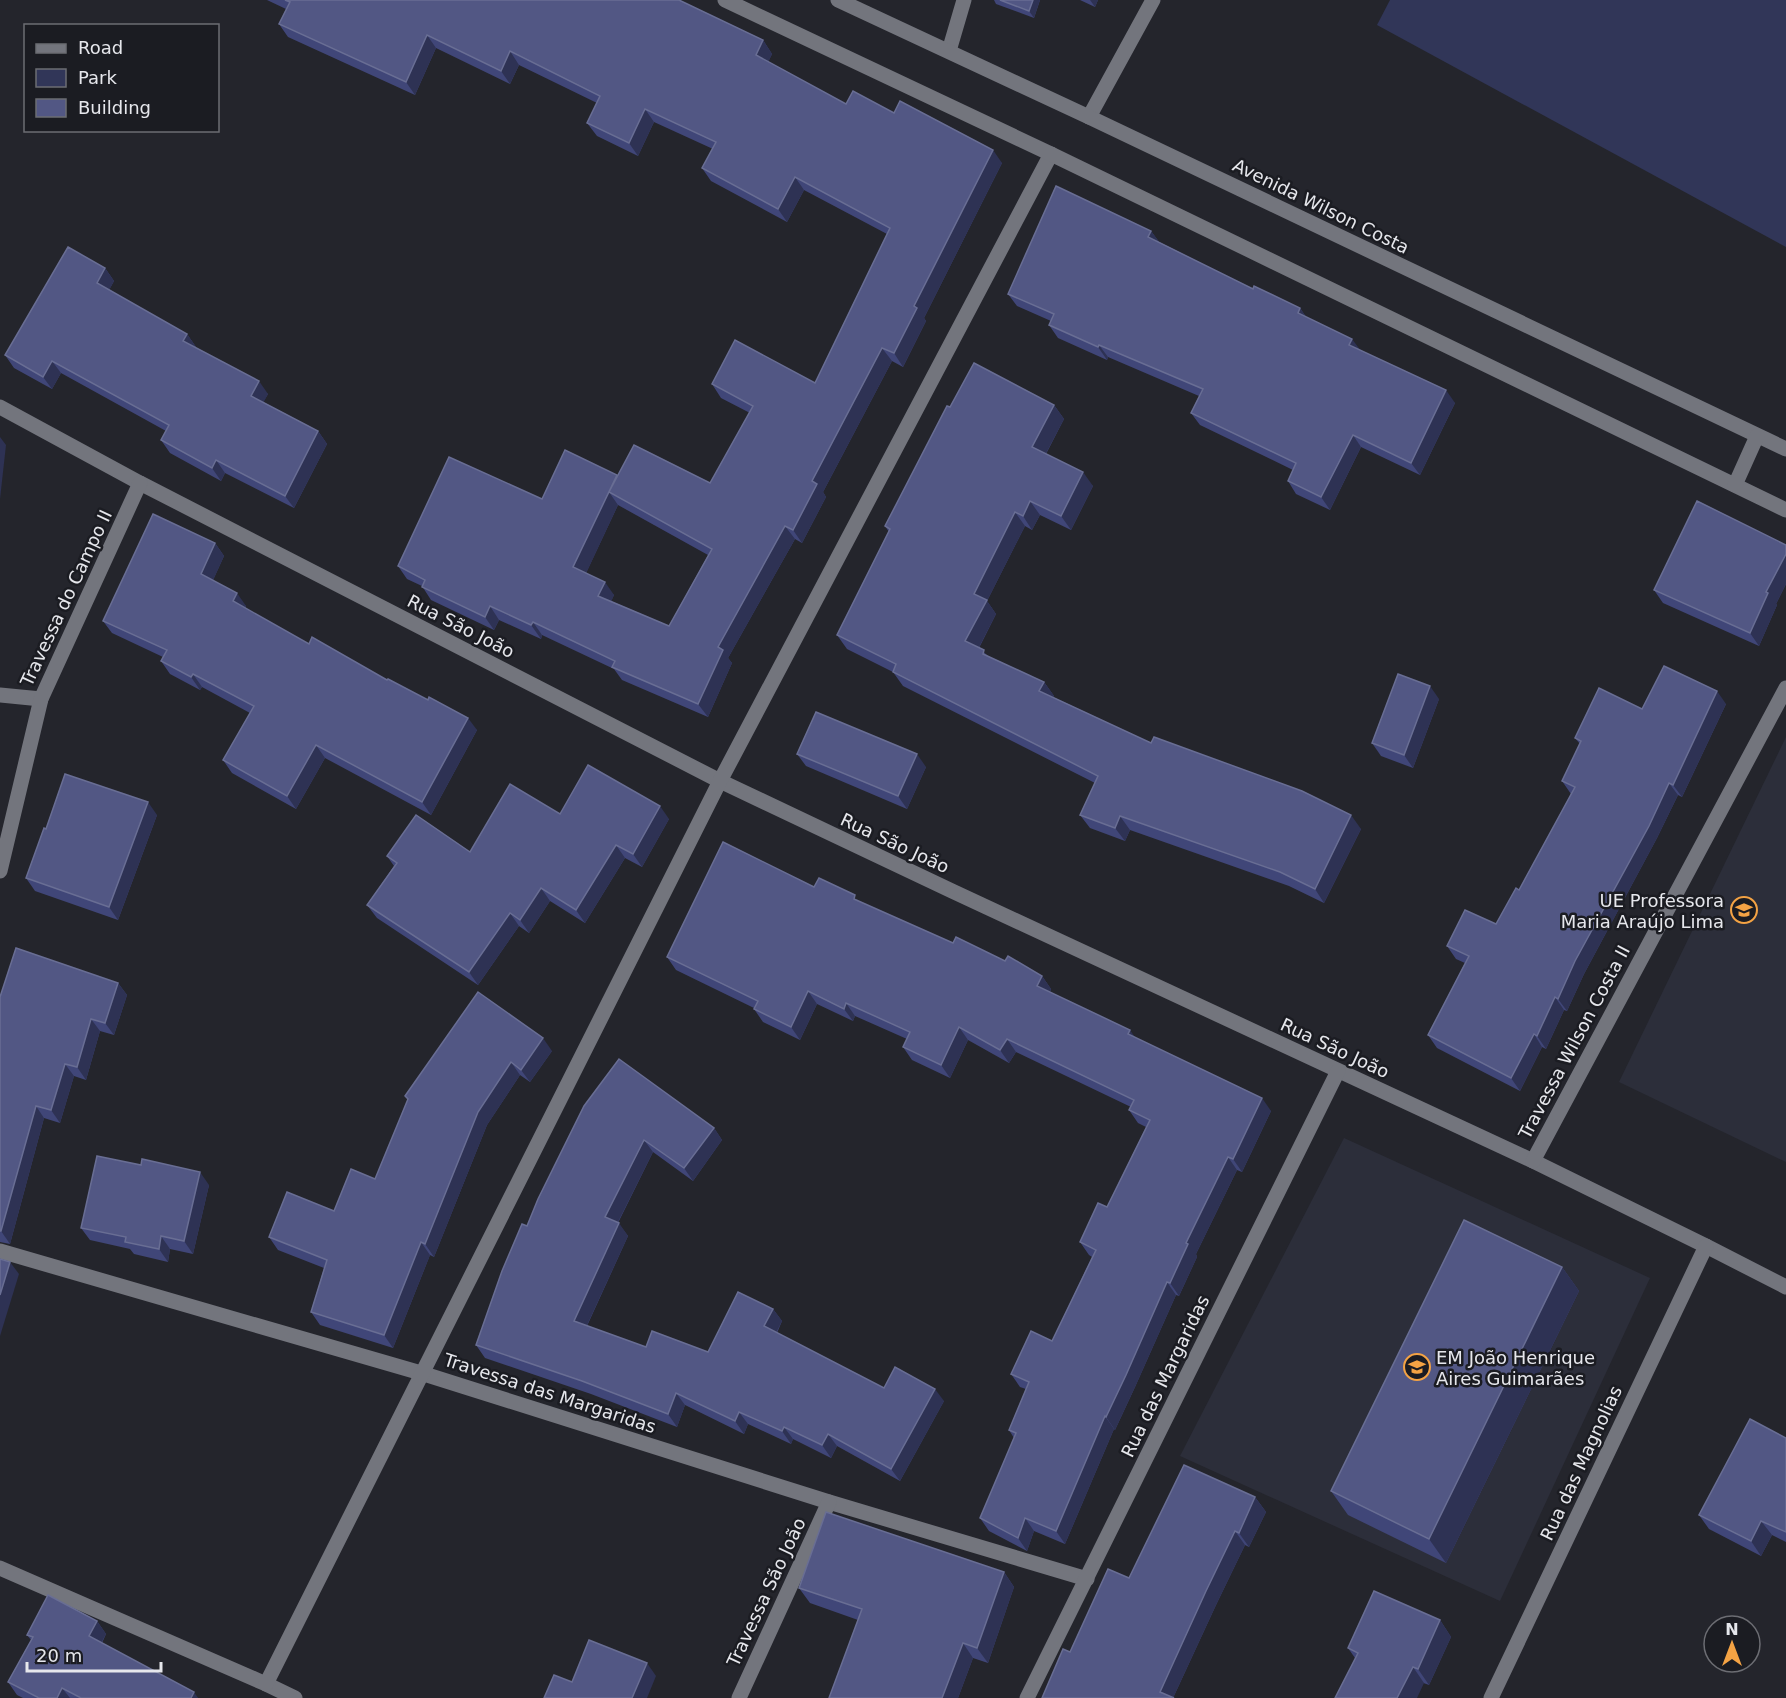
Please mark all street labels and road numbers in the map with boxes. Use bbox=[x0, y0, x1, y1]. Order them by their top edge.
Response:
street label: Avenida Wilson Costa bbox=[1229, 154, 1413, 258]
street label: Travessa do Campo II bbox=[15, 507, 116, 690]
street label: Rua São João bbox=[404, 590, 518, 662]
street label: Rua São João bbox=[837, 809, 953, 877]
street label: Travessa Wilson Costa II bbox=[1513, 942, 1634, 1143]
street label: Rua São João bbox=[1277, 1014, 1393, 1082]
street label: Rua das Margaridas bbox=[1117, 1292, 1213, 1460]
street label: Travessa das Margaridas bbox=[440, 1348, 659, 1437]
street label: Rua das Magnolias bbox=[1536, 1382, 1626, 1544]
street label: Travessa São João bbox=[722, 1514, 810, 1671]

